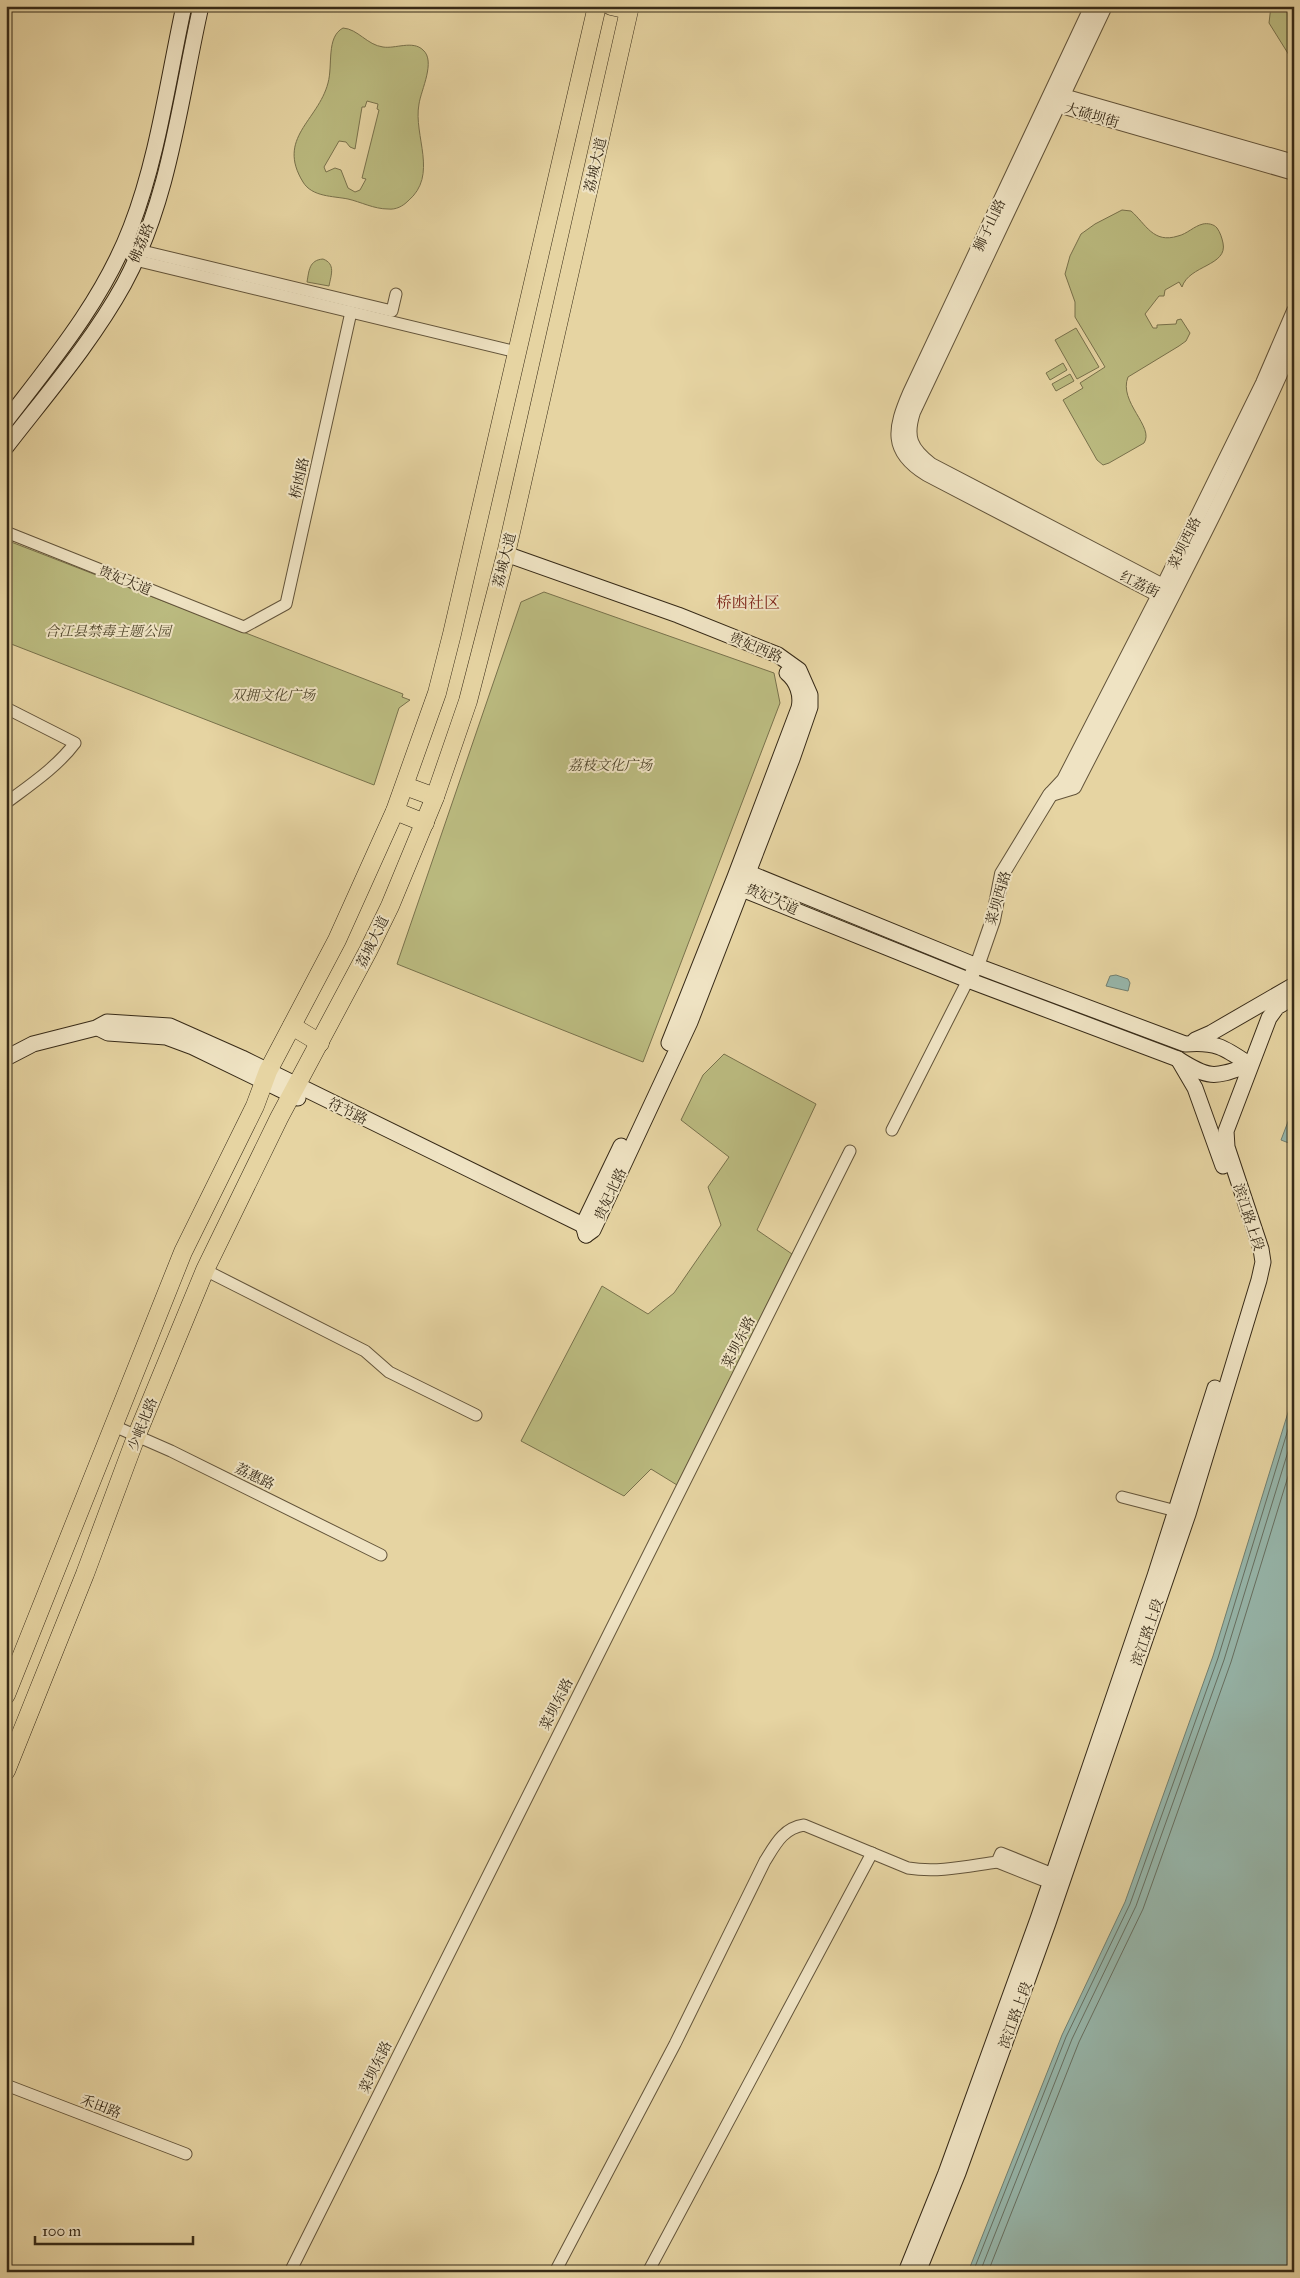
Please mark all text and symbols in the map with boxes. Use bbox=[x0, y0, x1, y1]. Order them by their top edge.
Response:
street label: 大碛坝街 bbox=[1063, 100, 1121, 131]
street label: 荔城大道 bbox=[581, 136, 610, 194]
street label: 狮子山路 bbox=[970, 196, 1009, 254]
street label: 佛荔路 bbox=[125, 221, 157, 266]
street label: 桥凼路 bbox=[286, 456, 312, 500]
street label: 菜坝西路 bbox=[1165, 514, 1204, 572]
street label: 荔城大道 bbox=[489, 531, 520, 589]
street label: 贵妃大道 bbox=[96, 562, 154, 599]
street label: 红荔街 bbox=[1117, 568, 1162, 601]
district label: 桥凼社区 bbox=[716, 593, 780, 612]
park label: 合江县禁毒主题公园 bbox=[45, 623, 173, 640]
street label: 贵妃西路 bbox=[727, 629, 785, 666]
park label: 双拥文化广场 bbox=[231, 687, 316, 704]
park label: 荔枝文化广场 bbox=[568, 757, 653, 774]
street label: 菜坝西路 bbox=[983, 869, 1014, 927]
street label: 贵妃大道 bbox=[743, 880, 801, 919]
street label: 荔城大道 bbox=[353, 913, 392, 971]
street label: 符节路 bbox=[325, 1095, 370, 1128]
street label: 贵妃北路 bbox=[591, 1165, 630, 1223]
street label: 滨江路上段 bbox=[1230, 1181, 1267, 1253]
street label: 菜坝东路 bbox=[718, 1313, 759, 1371]
street label: 少岷北路 bbox=[124, 1395, 161, 1453]
street label: 荔惠路 bbox=[232, 1460, 277, 1493]
street label: 滨江路上段 bbox=[1128, 1596, 1167, 1668]
street label: 菜坝东路 bbox=[536, 1675, 577, 1733]
street label: 滨江路上段 bbox=[996, 1979, 1035, 2051]
street label: 菜坝东路 bbox=[356, 2038, 395, 2096]
street label: 禾田路 bbox=[78, 2091, 123, 2122]
scale bar bbox=[35, 2213, 192, 2245]
text: 100 m bbox=[42, 2222, 82, 2240]

